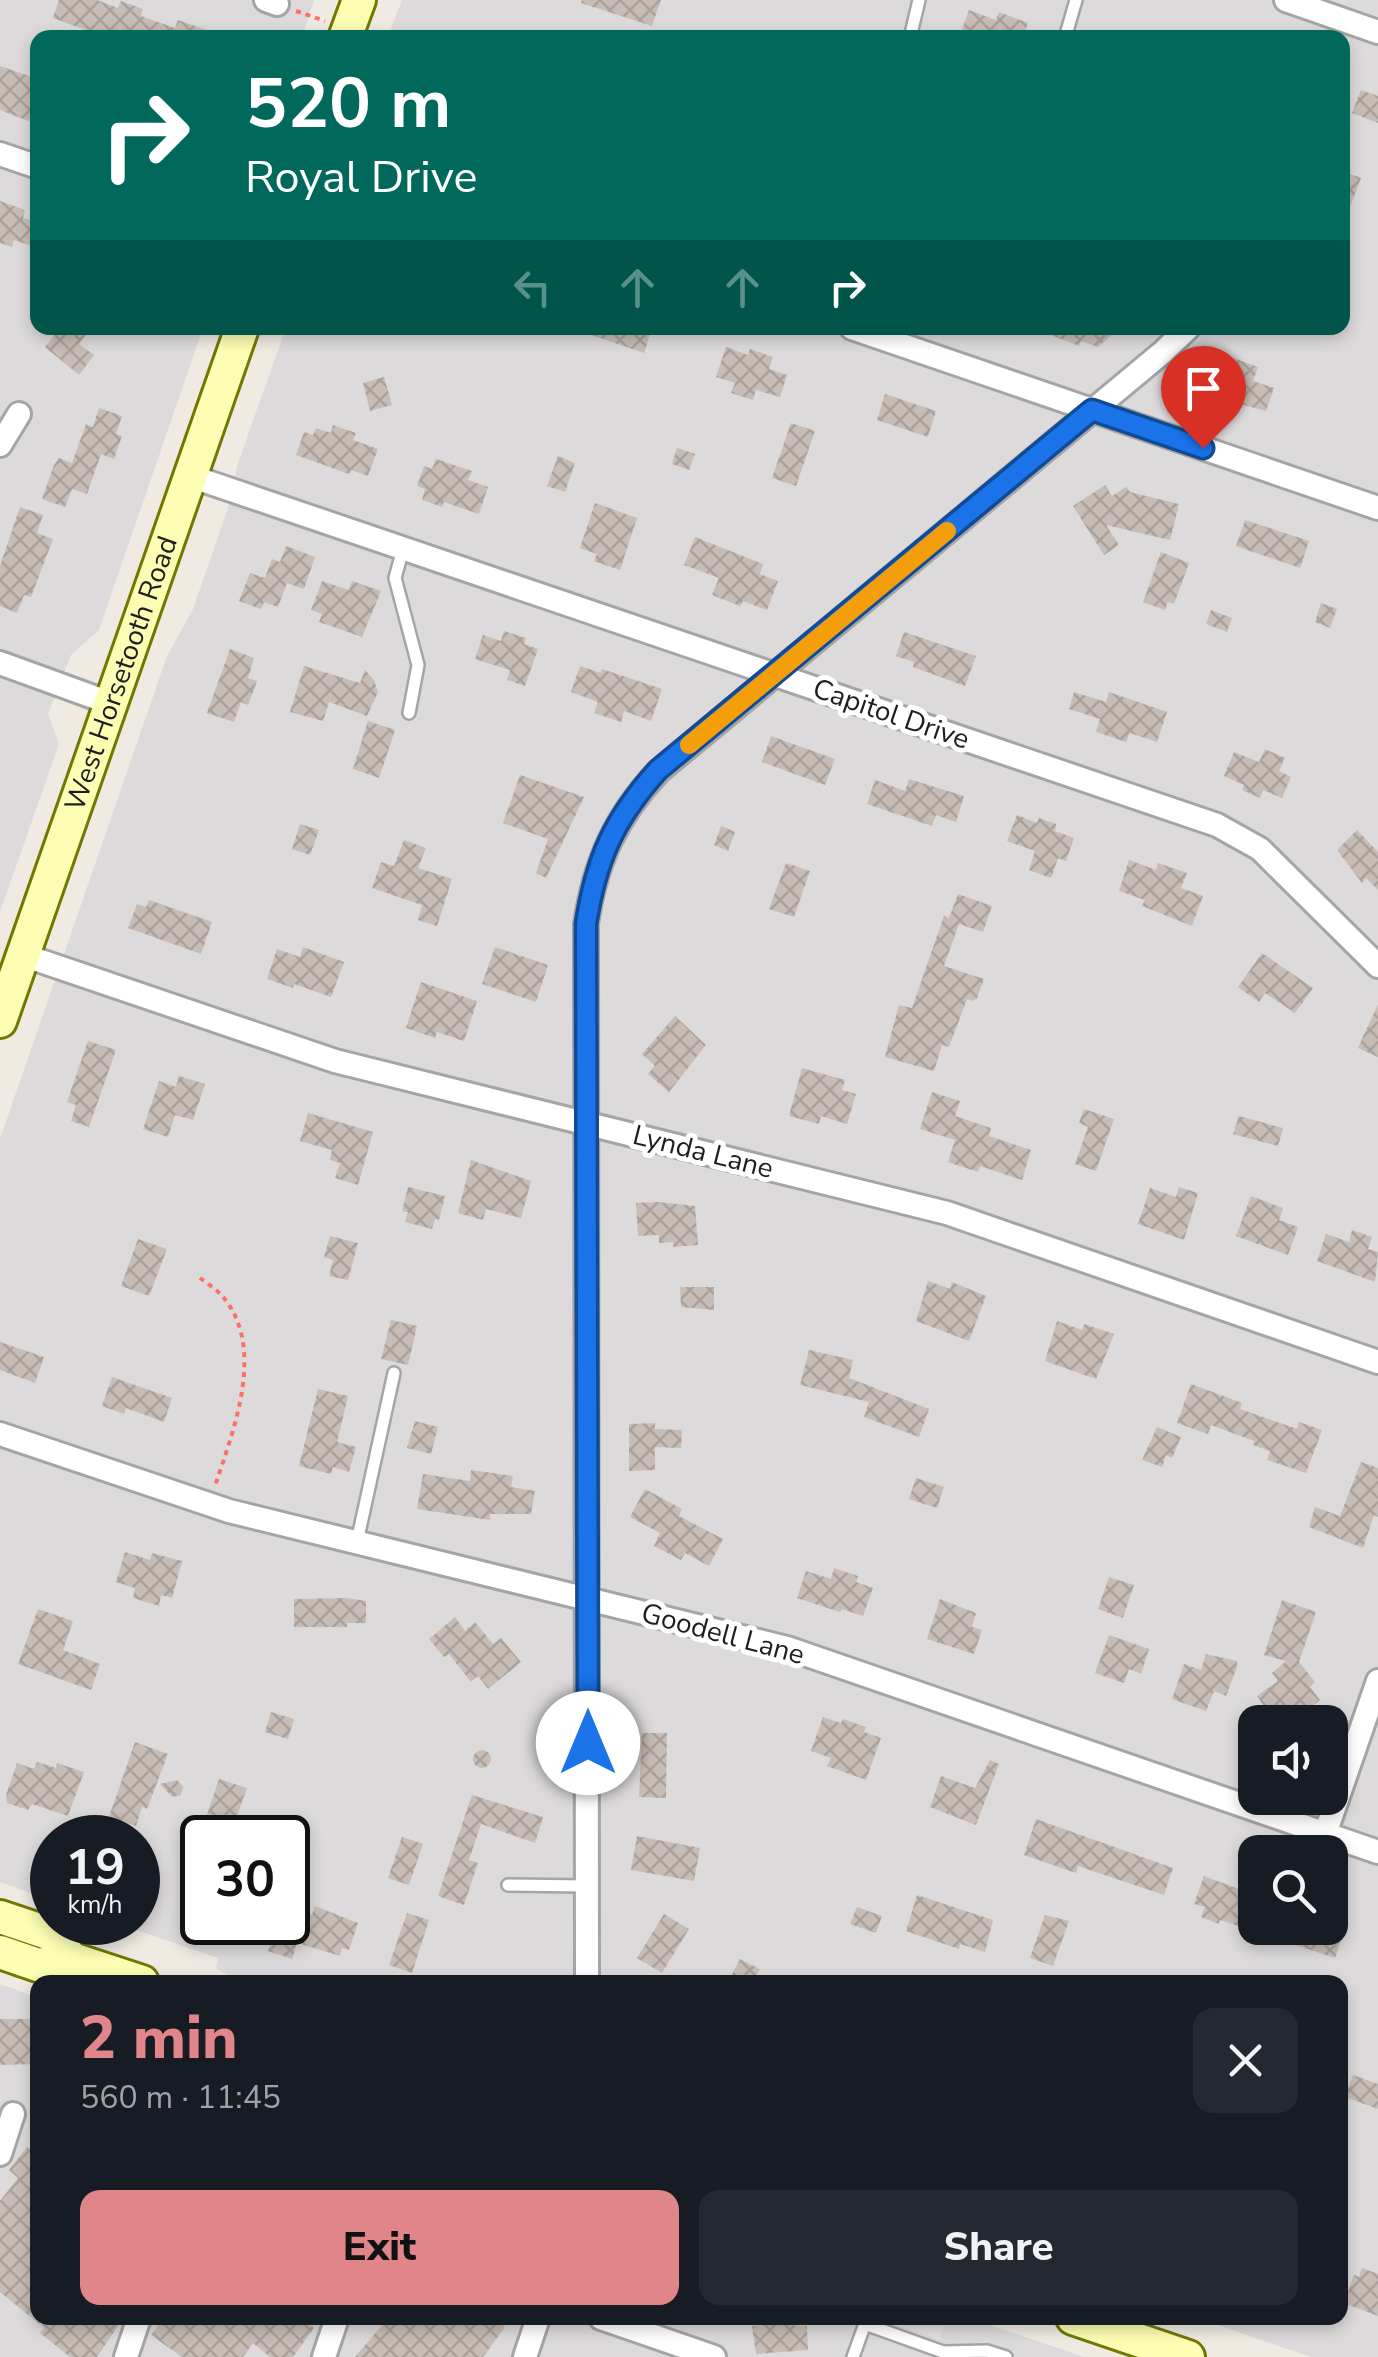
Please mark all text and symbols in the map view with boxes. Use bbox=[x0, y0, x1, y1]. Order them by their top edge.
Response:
text: 520 m bbox=[245, 56, 451, 152]
icon: right bbox=[80, 70, 210, 200]
text: Royal Drive bbox=[245, 147, 477, 208]
icon: left bbox=[505, 260, 560, 315]
icon: ahead bbox=[610, 260, 665, 315]
icon: ahead bbox=[715, 260, 770, 315]
icon: right bbox=[820, 260, 875, 315]
pin bbox=[1161, 346, 1246, 449]
icon: arrive bbox=[1176, 361, 1231, 416]
street label: West Horsetooth Road bbox=[56, 531, 187, 816]
street label: Capitol Drive bbox=[808, 669, 974, 759]
street label: Lynda Lane bbox=[629, 1116, 777, 1188]
street label: Goodell Lane bbox=[637, 1594, 809, 1674]
position arrow bbox=[536, 1691, 640, 1795]
map controls bbox=[1238, 1705, 1348, 1945]
button: sound bbox=[1238, 1705, 1348, 1815]
speed limit sign: 30 bbox=[180, 1815, 310, 1945]
text: 19 bbox=[65, 1833, 125, 1902]
button: search bbox=[1238, 1835, 1348, 1945]
text: km/h bbox=[67, 1888, 123, 1922]
text: 2 min bbox=[80, 1997, 238, 2079]
button: close bbox=[1193, 2008, 1298, 2113]
text: 560 m · 11:45 bbox=[80, 2076, 281, 2119]
button: Exit bbox=[80, 2190, 679, 2305]
button: Share bbox=[699, 2190, 1298, 2305]

